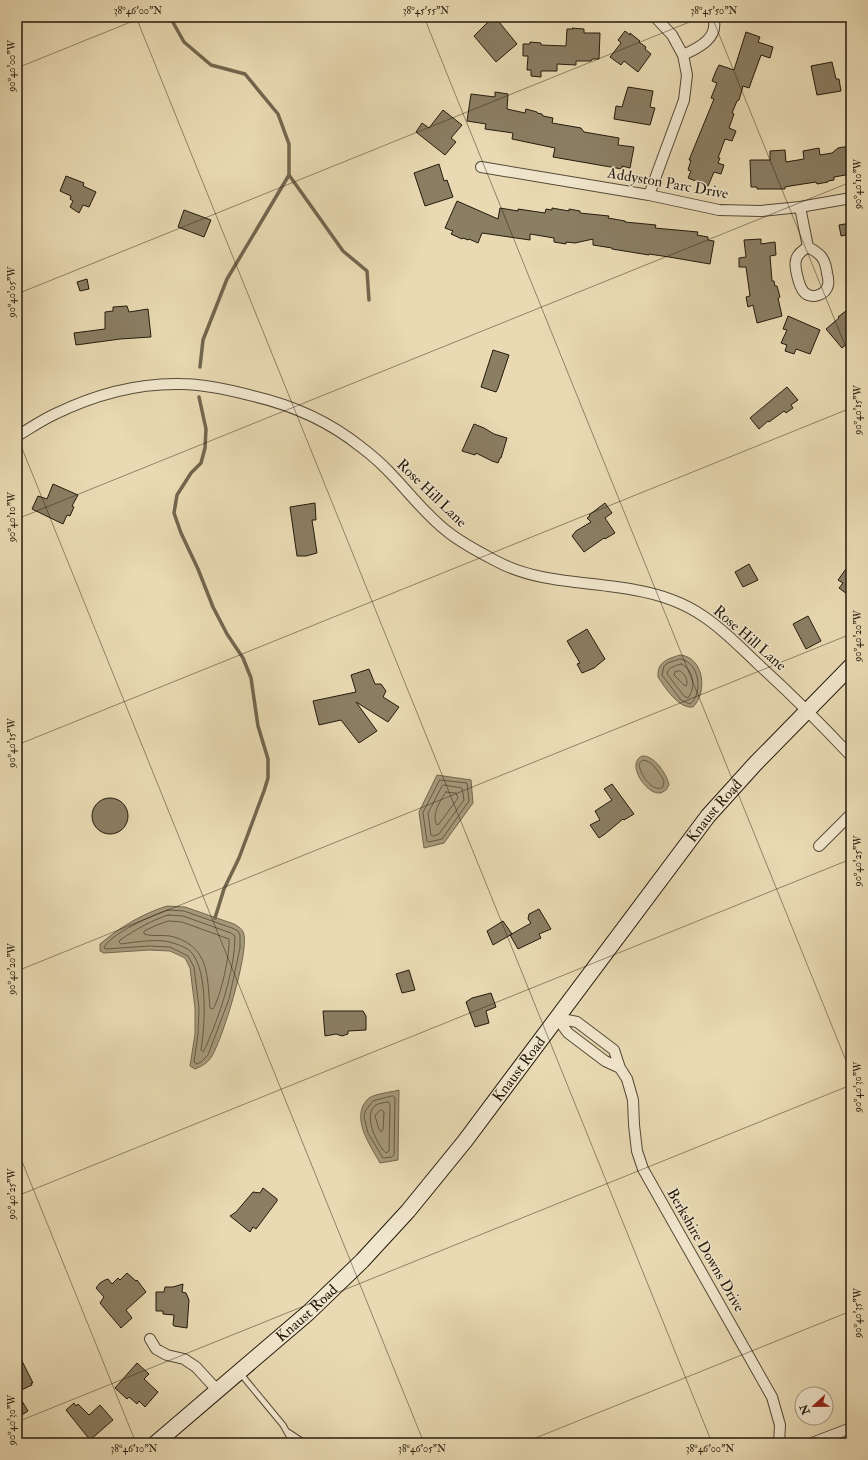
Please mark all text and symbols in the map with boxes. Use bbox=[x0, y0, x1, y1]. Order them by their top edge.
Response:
text: 38°46'00"N bbox=[114, 5, 162, 17]
text: 38°45'55"N bbox=[403, 5, 449, 17]
text: 38°45'50"N bbox=[690, 5, 738, 17]
text: 90°40'00"W bbox=[6, 39, 18, 93]
text: 90°40'10"W bbox=[852, 158, 864, 210]
street label: Addyston Parc Drive bbox=[605, 163, 730, 203]
text: 90°40'05"W bbox=[6, 266, 18, 318]
text: 90°40'15"W bbox=[852, 385, 864, 436]
street label: Rose Hill Lane bbox=[392, 455, 471, 532]
text: 90°40'10"W bbox=[6, 491, 18, 543]
street label: Rose Hill Lane bbox=[709, 602, 790, 675]
text: 90°40'20"W bbox=[852, 609, 864, 663]
text: 90°40'15"W bbox=[6, 718, 18, 769]
street label: Knaust Road bbox=[683, 775, 747, 846]
text: 90°40'25"W bbox=[852, 835, 864, 887]
text: 90°40'20"W bbox=[6, 942, 18, 996]
street label: Knaust Road bbox=[489, 1032, 550, 1106]
text: 90°40'30"W bbox=[852, 1061, 864, 1113]
text: 90°40'25"W bbox=[6, 1168, 18, 1220]
street label: Berkshire Downs Drive bbox=[662, 1185, 749, 1315]
street label: Knaust Road bbox=[272, 1280, 342, 1346]
text: 90°40'35"W bbox=[852, 1287, 864, 1339]
north arrow bbox=[794, 1386, 834, 1426]
text: 90°40'30"W bbox=[6, 1394, 18, 1446]
text: N bbox=[797, 1401, 813, 1417]
text: 38°46'10"N bbox=[110, 1443, 158, 1455]
text: 38°46'05"N bbox=[398, 1443, 446, 1455]
text: 38°46'00"N bbox=[686, 1443, 734, 1455]

